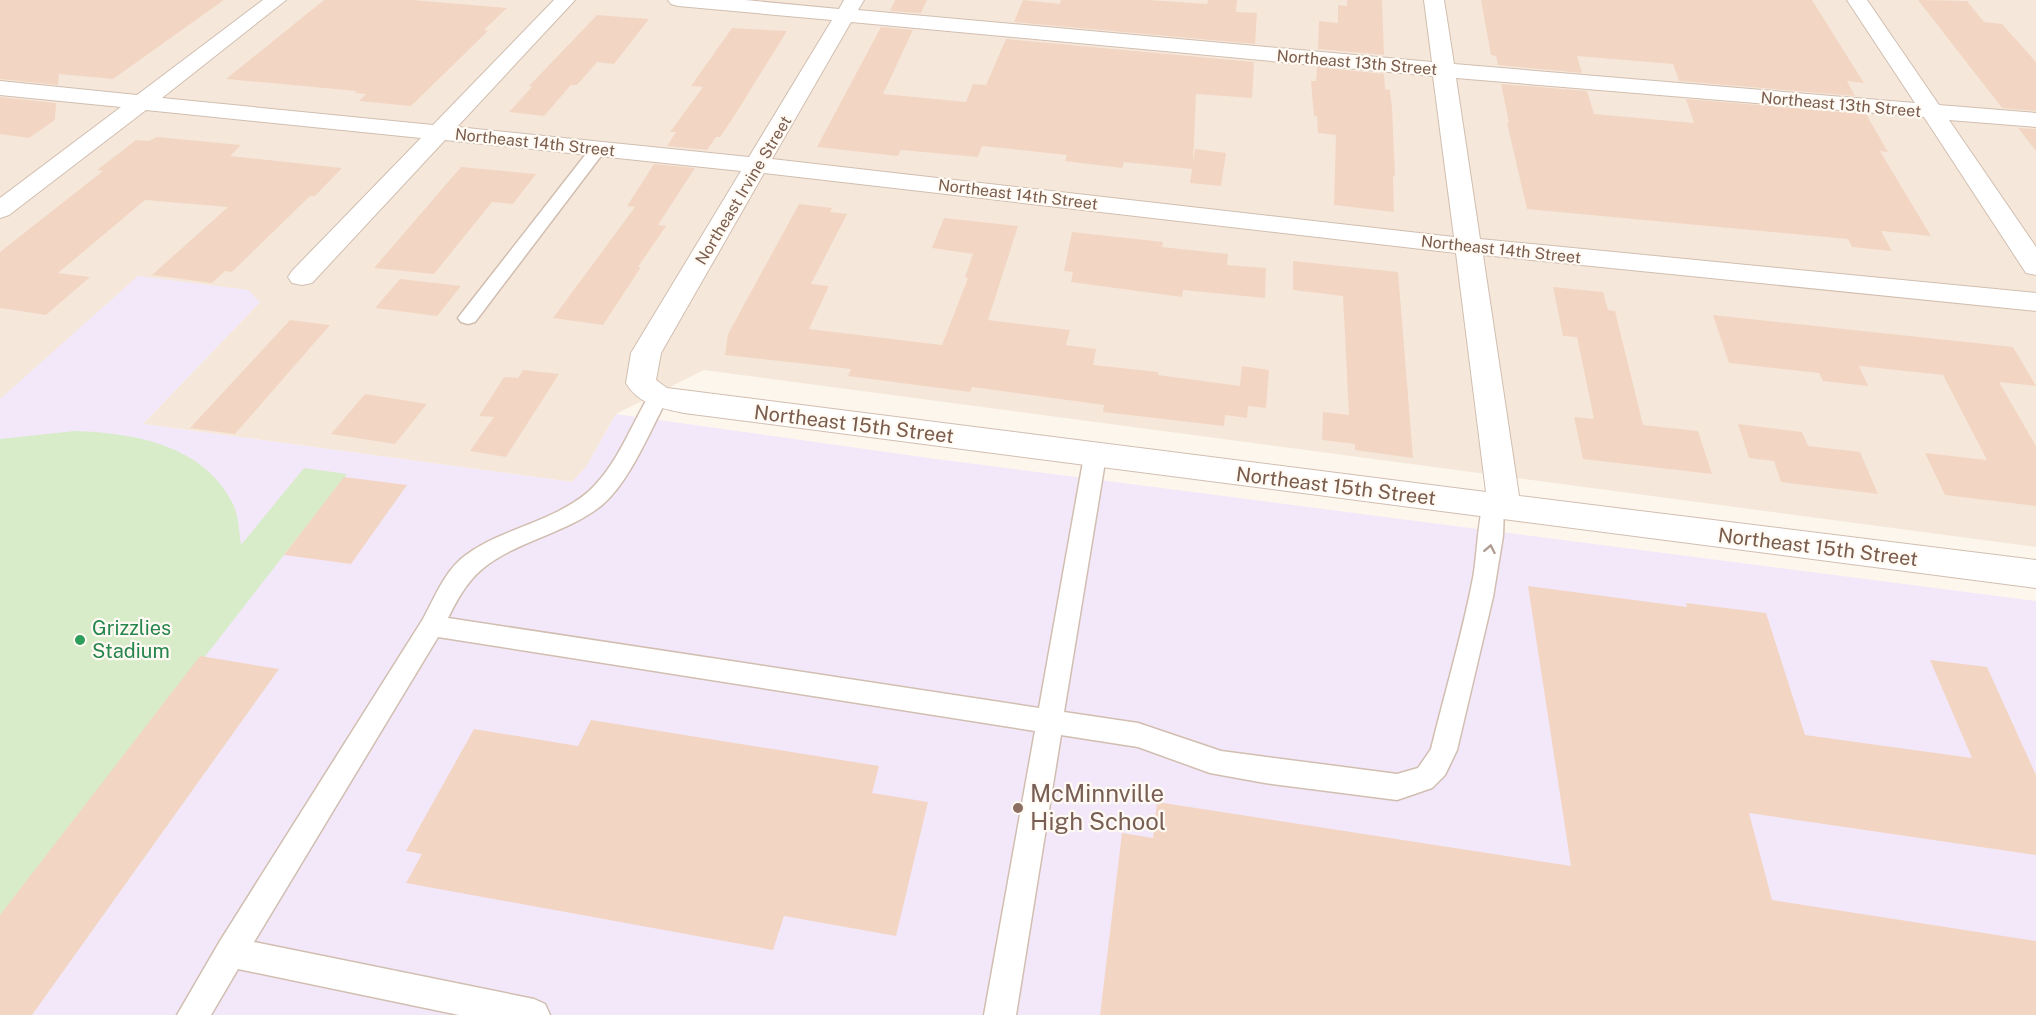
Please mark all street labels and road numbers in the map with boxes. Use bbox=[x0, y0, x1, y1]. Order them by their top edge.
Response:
street label: Northeast 13th Street bbox=[1276, 46, 1438, 79]
street label: Northeast 13th Street bbox=[1760, 88, 1922, 121]
street label: Northeast Irvine Street bbox=[691, 112, 795, 268]
street label: Northeast 14th Street bbox=[454, 125, 616, 160]
street label: Northeast 14th Street bbox=[937, 175, 1099, 214]
street label: Northeast 14th Street bbox=[1420, 232, 1582, 267]
street label: Northeast 15th Street bbox=[753, 400, 955, 448]
street label: Northeast 15th Street bbox=[1235, 462, 1437, 510]
street label: Northeast 15th Street bbox=[1717, 523, 1919, 571]

